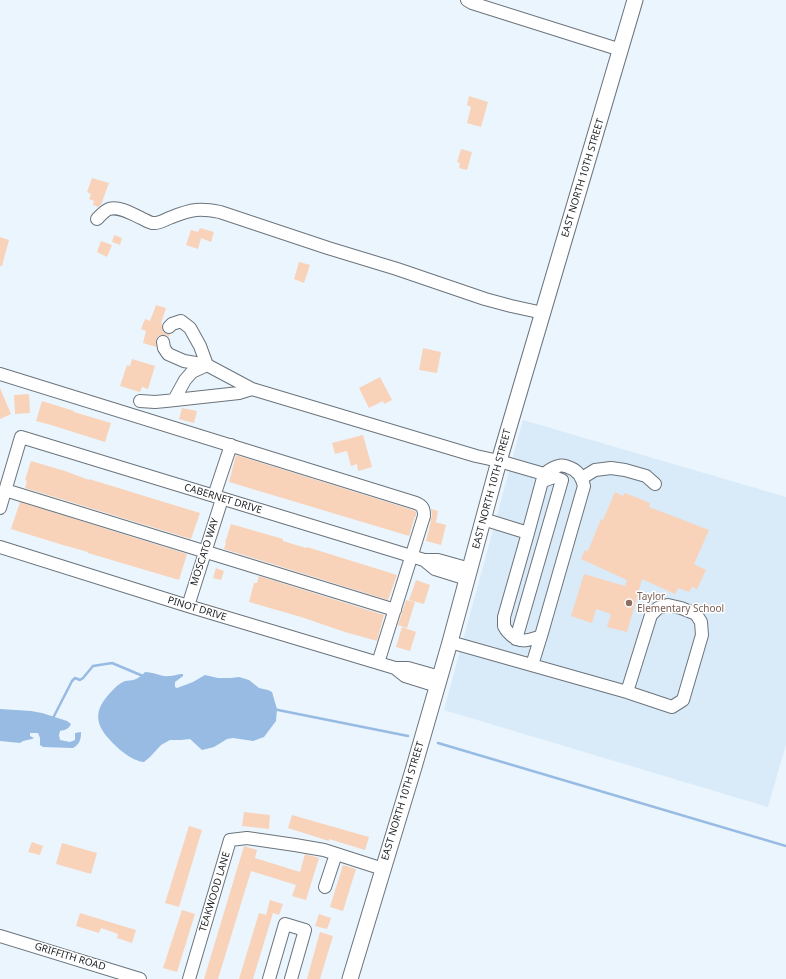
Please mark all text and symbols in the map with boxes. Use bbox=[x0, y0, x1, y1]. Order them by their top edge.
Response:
street label: EAST NORTH 10TH STREET bbox=[559, 117, 607, 239]
street label: EAST NORTH 10TH STREET bbox=[470, 428, 514, 550]
street label: CABERNET DRIVE bbox=[183, 481, 263, 517]
street label: MOSCATO WAY bbox=[188, 517, 222, 587]
place label: Taylor Elementary School bbox=[637, 591, 724, 614]
street label: PINOT DRIVE bbox=[166, 594, 228, 624]
marker: Taylor Elementary School bbox=[624, 598, 634, 608]
street label: EAST NORTH 10TH STREET bbox=[379, 740, 427, 862]
street label: TEAKWOOD LANE bbox=[197, 850, 233, 934]
street label: GRIFFITH ROAD bbox=[33, 940, 107, 974]

